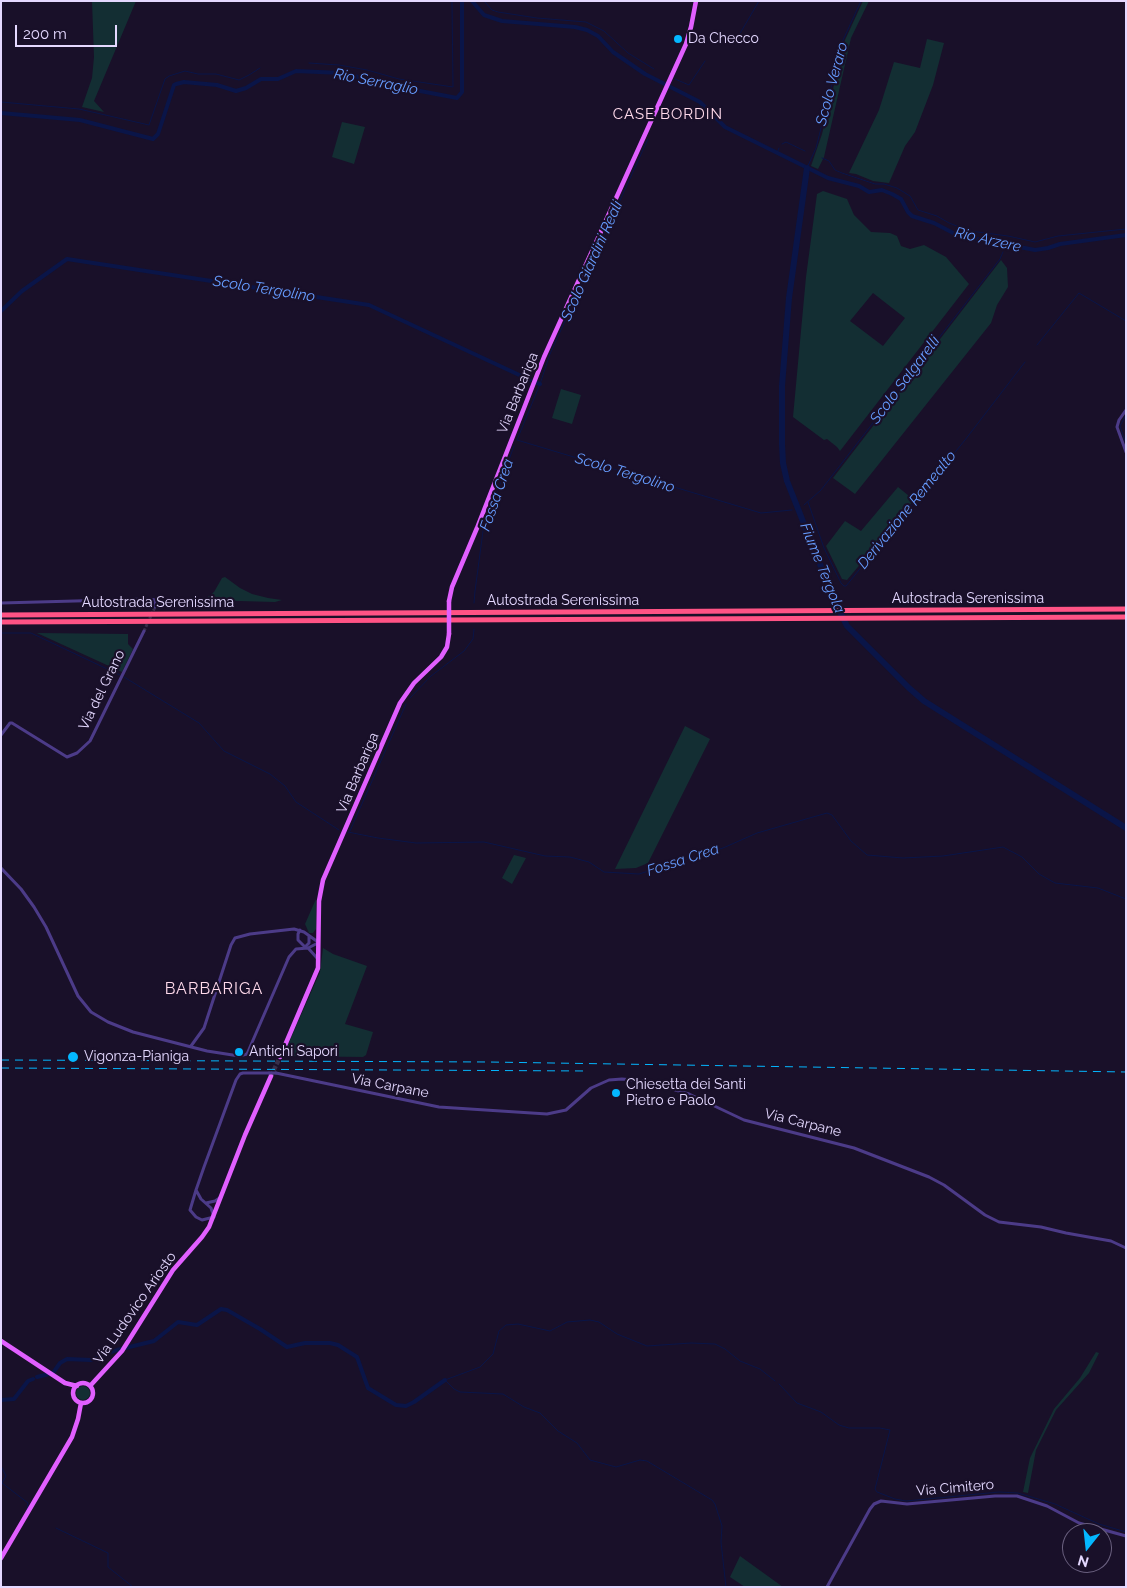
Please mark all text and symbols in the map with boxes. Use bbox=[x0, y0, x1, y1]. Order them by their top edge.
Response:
scale bar bbox=[18, 15, 120, 47]
text: 200 m bbox=[23, 25, 67, 43]
place label: Da Checco bbox=[688, 31, 759, 47]
marker: Da Checco bbox=[672, 33, 684, 45]
water label: Scolo Veraro bbox=[812, 40, 852, 128]
water label: Rio Serraglio bbox=[332, 65, 420, 99]
district label: CASE BORDIN bbox=[611, 105, 725, 123]
water label: Scolo Giardini Reali bbox=[557, 198, 627, 324]
water label: Rio Arzere bbox=[953, 224, 1023, 256]
water label: Scolo Tergolino bbox=[212, 272, 316, 306]
water label: Scolo Salgarelli bbox=[866, 333, 944, 427]
street label: Via Barbariga bbox=[494, 350, 542, 436]
water label: Derivazione Remealto bbox=[854, 447, 960, 573]
water label: Scolo Tergolino bbox=[573, 449, 677, 497]
water label: Fossa Crea bbox=[476, 457, 518, 533]
water label: Fiume Tergola bbox=[796, 520, 848, 616]
street label: Autostrada Serenissima bbox=[892, 591, 1044, 607]
street label: Autostrada Serenissima bbox=[487, 593, 639, 609]
street label: Autostrada Serenissima bbox=[82, 595, 234, 611]
street label: Via del Grano bbox=[75, 647, 129, 733]
street label: Via Barbariga bbox=[333, 730, 383, 816]
water label: Fossa Crea bbox=[644, 840, 722, 880]
district label: BARBARIGA bbox=[164, 979, 264, 999]
place label: Antichi Sapori bbox=[249, 1044, 338, 1060]
marker: Antichi Sapori bbox=[233, 1046, 245, 1058]
place label: Vigonza-Pianiga bbox=[84, 1049, 189, 1065]
marker: Vigonza-Pianiga bbox=[66, 1050, 80, 1064]
street label: Via Carpane bbox=[350, 1070, 430, 1102]
place label: Chiesetta dei Santi Pietro e Paolo bbox=[626, 1077, 746, 1110]
marker: Chiesetta dei Santi Pietro e Paolo bbox=[610, 1087, 622, 1099]
street label: Via Carpane bbox=[763, 1105, 843, 1141]
street label: Via Ludovico Ariosto bbox=[90, 1249, 180, 1367]
street label: Via Cimitero bbox=[915, 1476, 995, 1500]
north arrow bbox=[1062, 1523, 1112, 1573]
text: N bbox=[1076, 1552, 1090, 1571]

